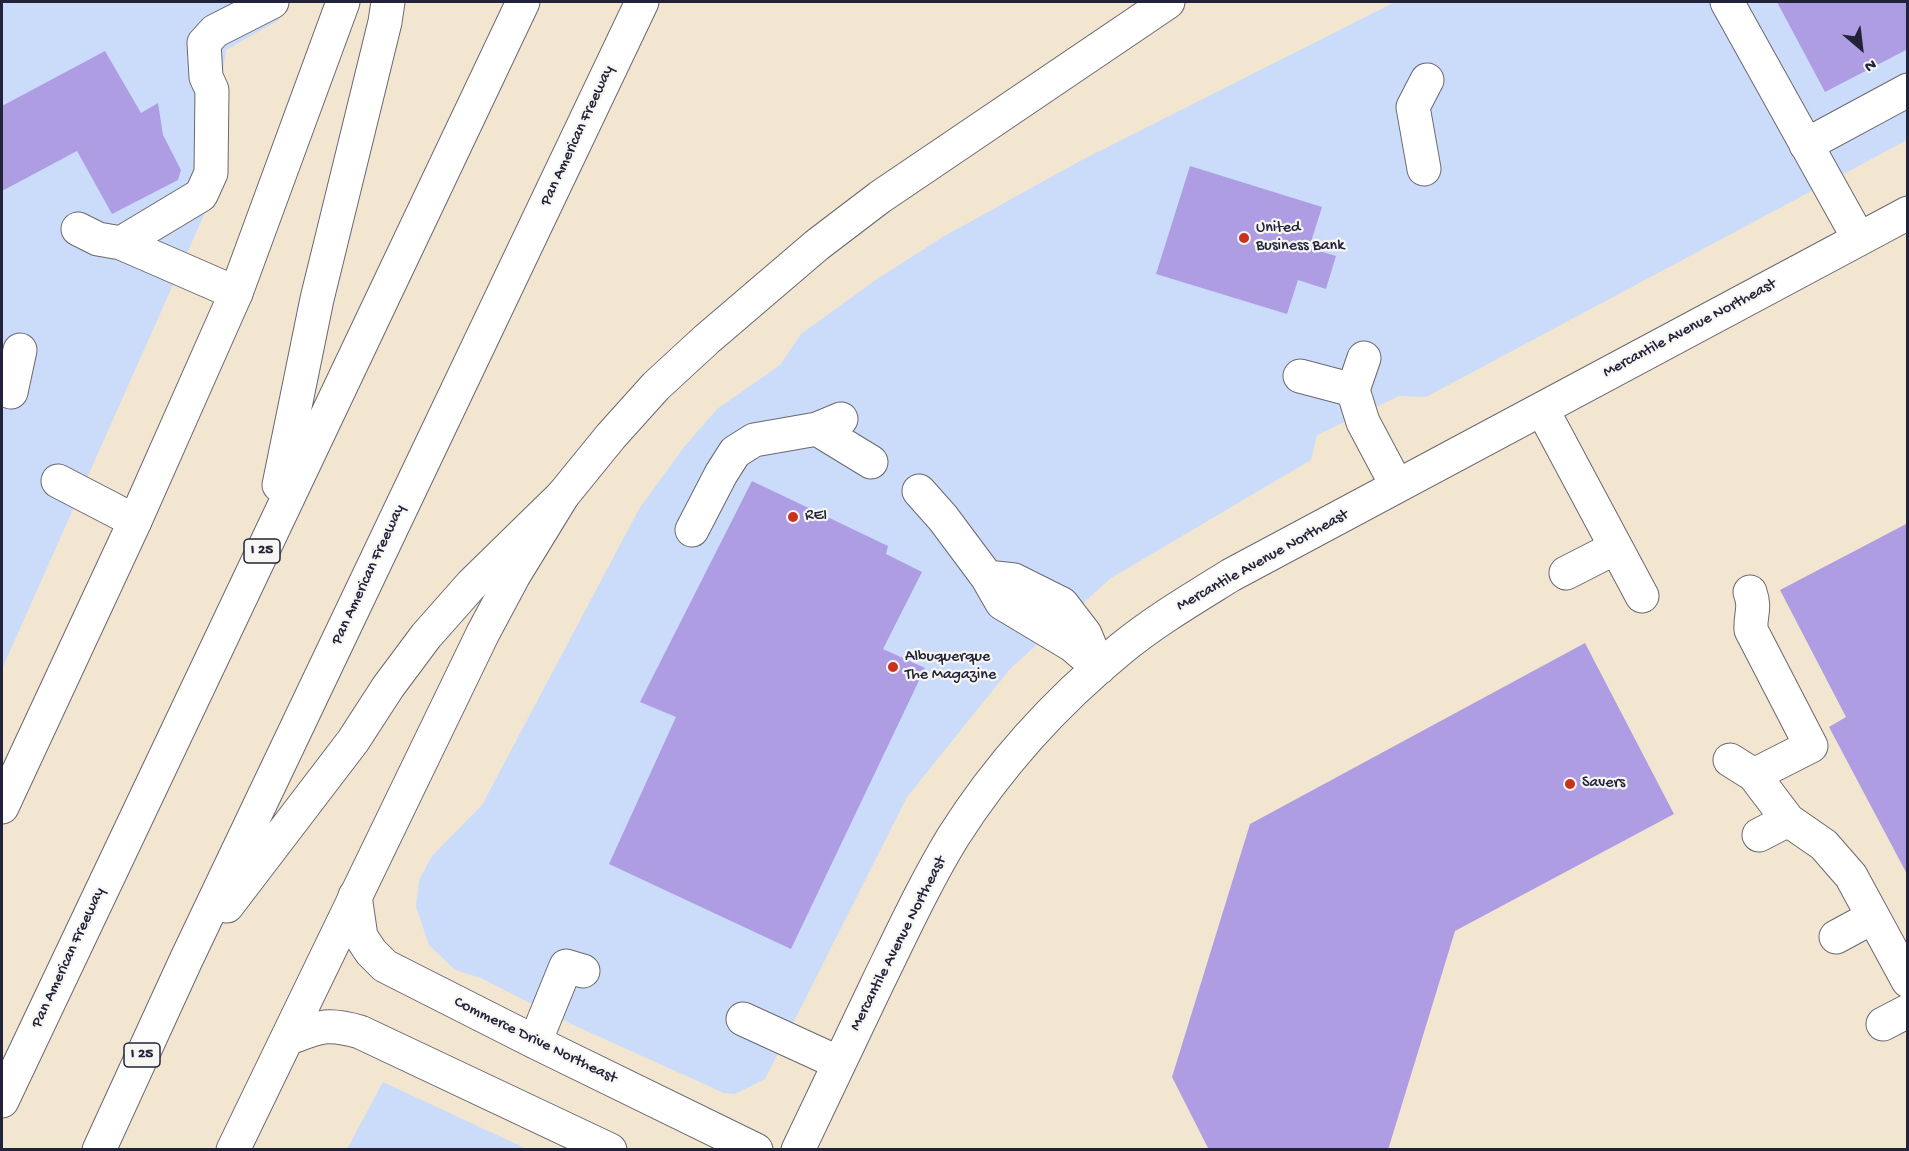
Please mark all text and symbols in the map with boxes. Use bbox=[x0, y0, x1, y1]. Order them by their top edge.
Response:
north arrow bbox=[1831, 18, 1891, 78]
text: N bbox=[1861, 53, 1879, 75]
street label: Pan American Freeway bbox=[537, 63, 619, 209]
place label: United Business Bank bbox=[1256, 219, 1344, 257]
marker: United Business Bank bbox=[1237, 231, 1251, 245]
street label: Mercantile Avenue Northeast bbox=[1600, 275, 1780, 383]
street label: Pan American Freeway bbox=[328, 502, 410, 648]
street label: Mercantile Avenue Northeast bbox=[1174, 506, 1352, 616]
place label: REI bbox=[805, 507, 827, 527]
marker: REI bbox=[786, 510, 800, 524]
road number: I 25 bbox=[244, 539, 280, 563]
place label: Albuquerque The Magazine bbox=[905, 648, 996, 686]
marker: Albuquerque The Magazine bbox=[886, 660, 900, 674]
place label: Savers bbox=[1582, 774, 1625, 794]
marker: Savers bbox=[1563, 777, 1577, 791]
street label: Mercantile Avenue Northeast bbox=[847, 853, 951, 1035]
street label: Pan American Freeway bbox=[28, 885, 110, 1031]
street label: Commerce Drive Northeast bbox=[450, 993, 620, 1089]
road number: I 25 bbox=[124, 1043, 160, 1067]

